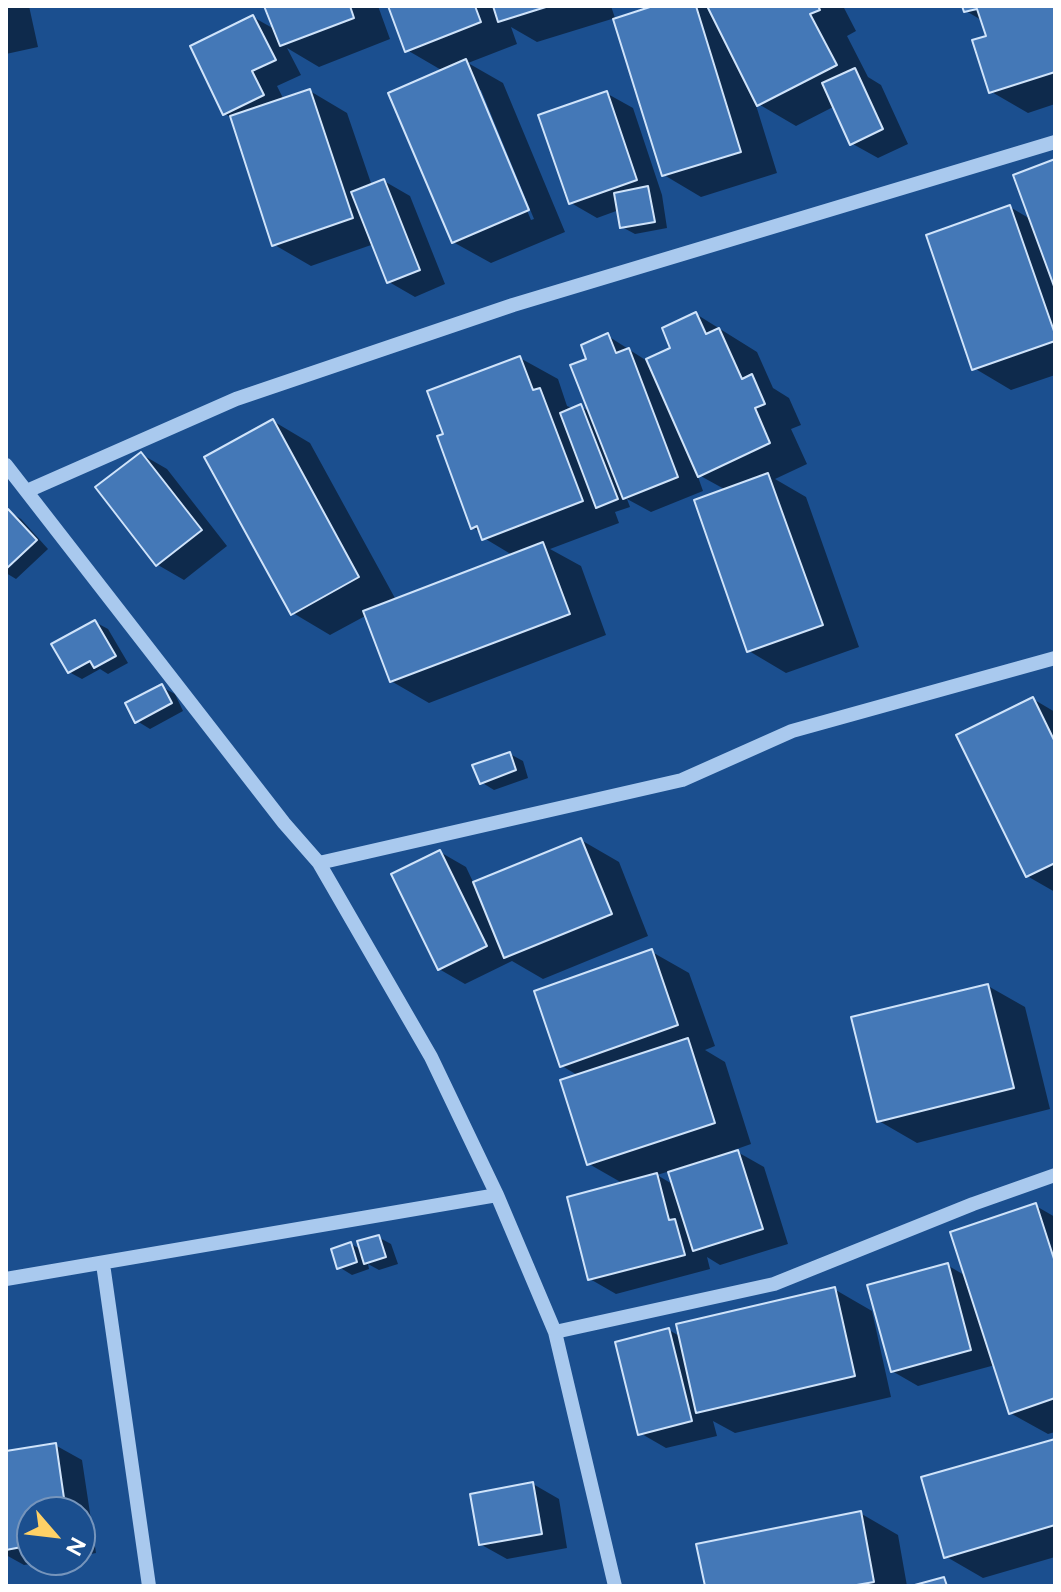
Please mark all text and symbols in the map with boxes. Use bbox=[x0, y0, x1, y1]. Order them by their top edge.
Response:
north arrow bbox=[16, 1496, 96, 1576]
text: N bbox=[60, 1533, 92, 1560]

